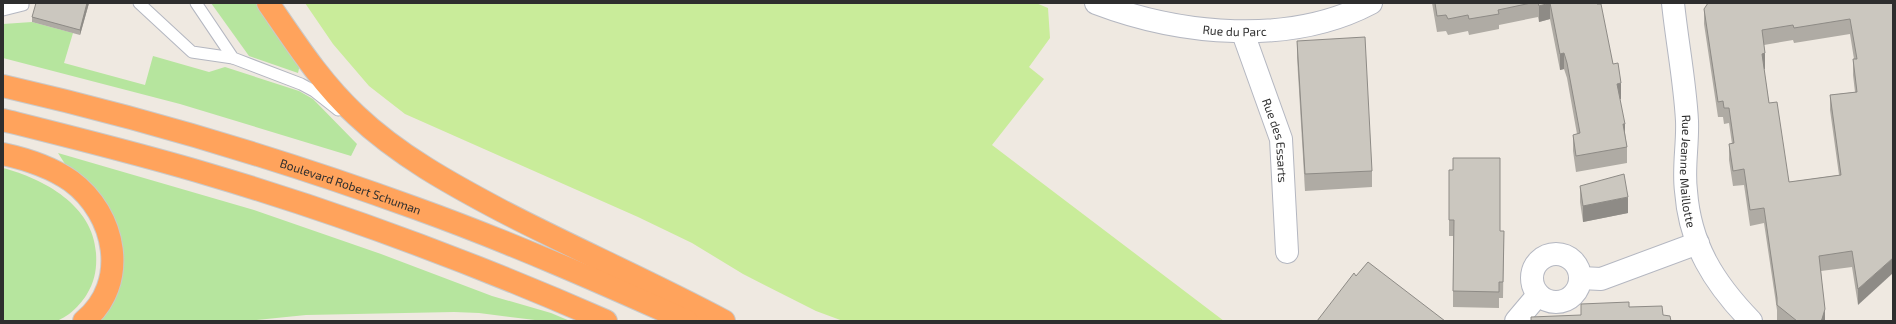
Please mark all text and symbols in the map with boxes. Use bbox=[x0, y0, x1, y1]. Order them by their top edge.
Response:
street label: Rue du Parc bbox=[1202, 22, 1267, 38]
street label: Rue des Essarts bbox=[1260, 96, 1290, 183]
street label: Rue Jeanne Maillotte bbox=[1678, 114, 1699, 229]
street label: Boulevard Robert Schuman bbox=[278, 155, 423, 217]

